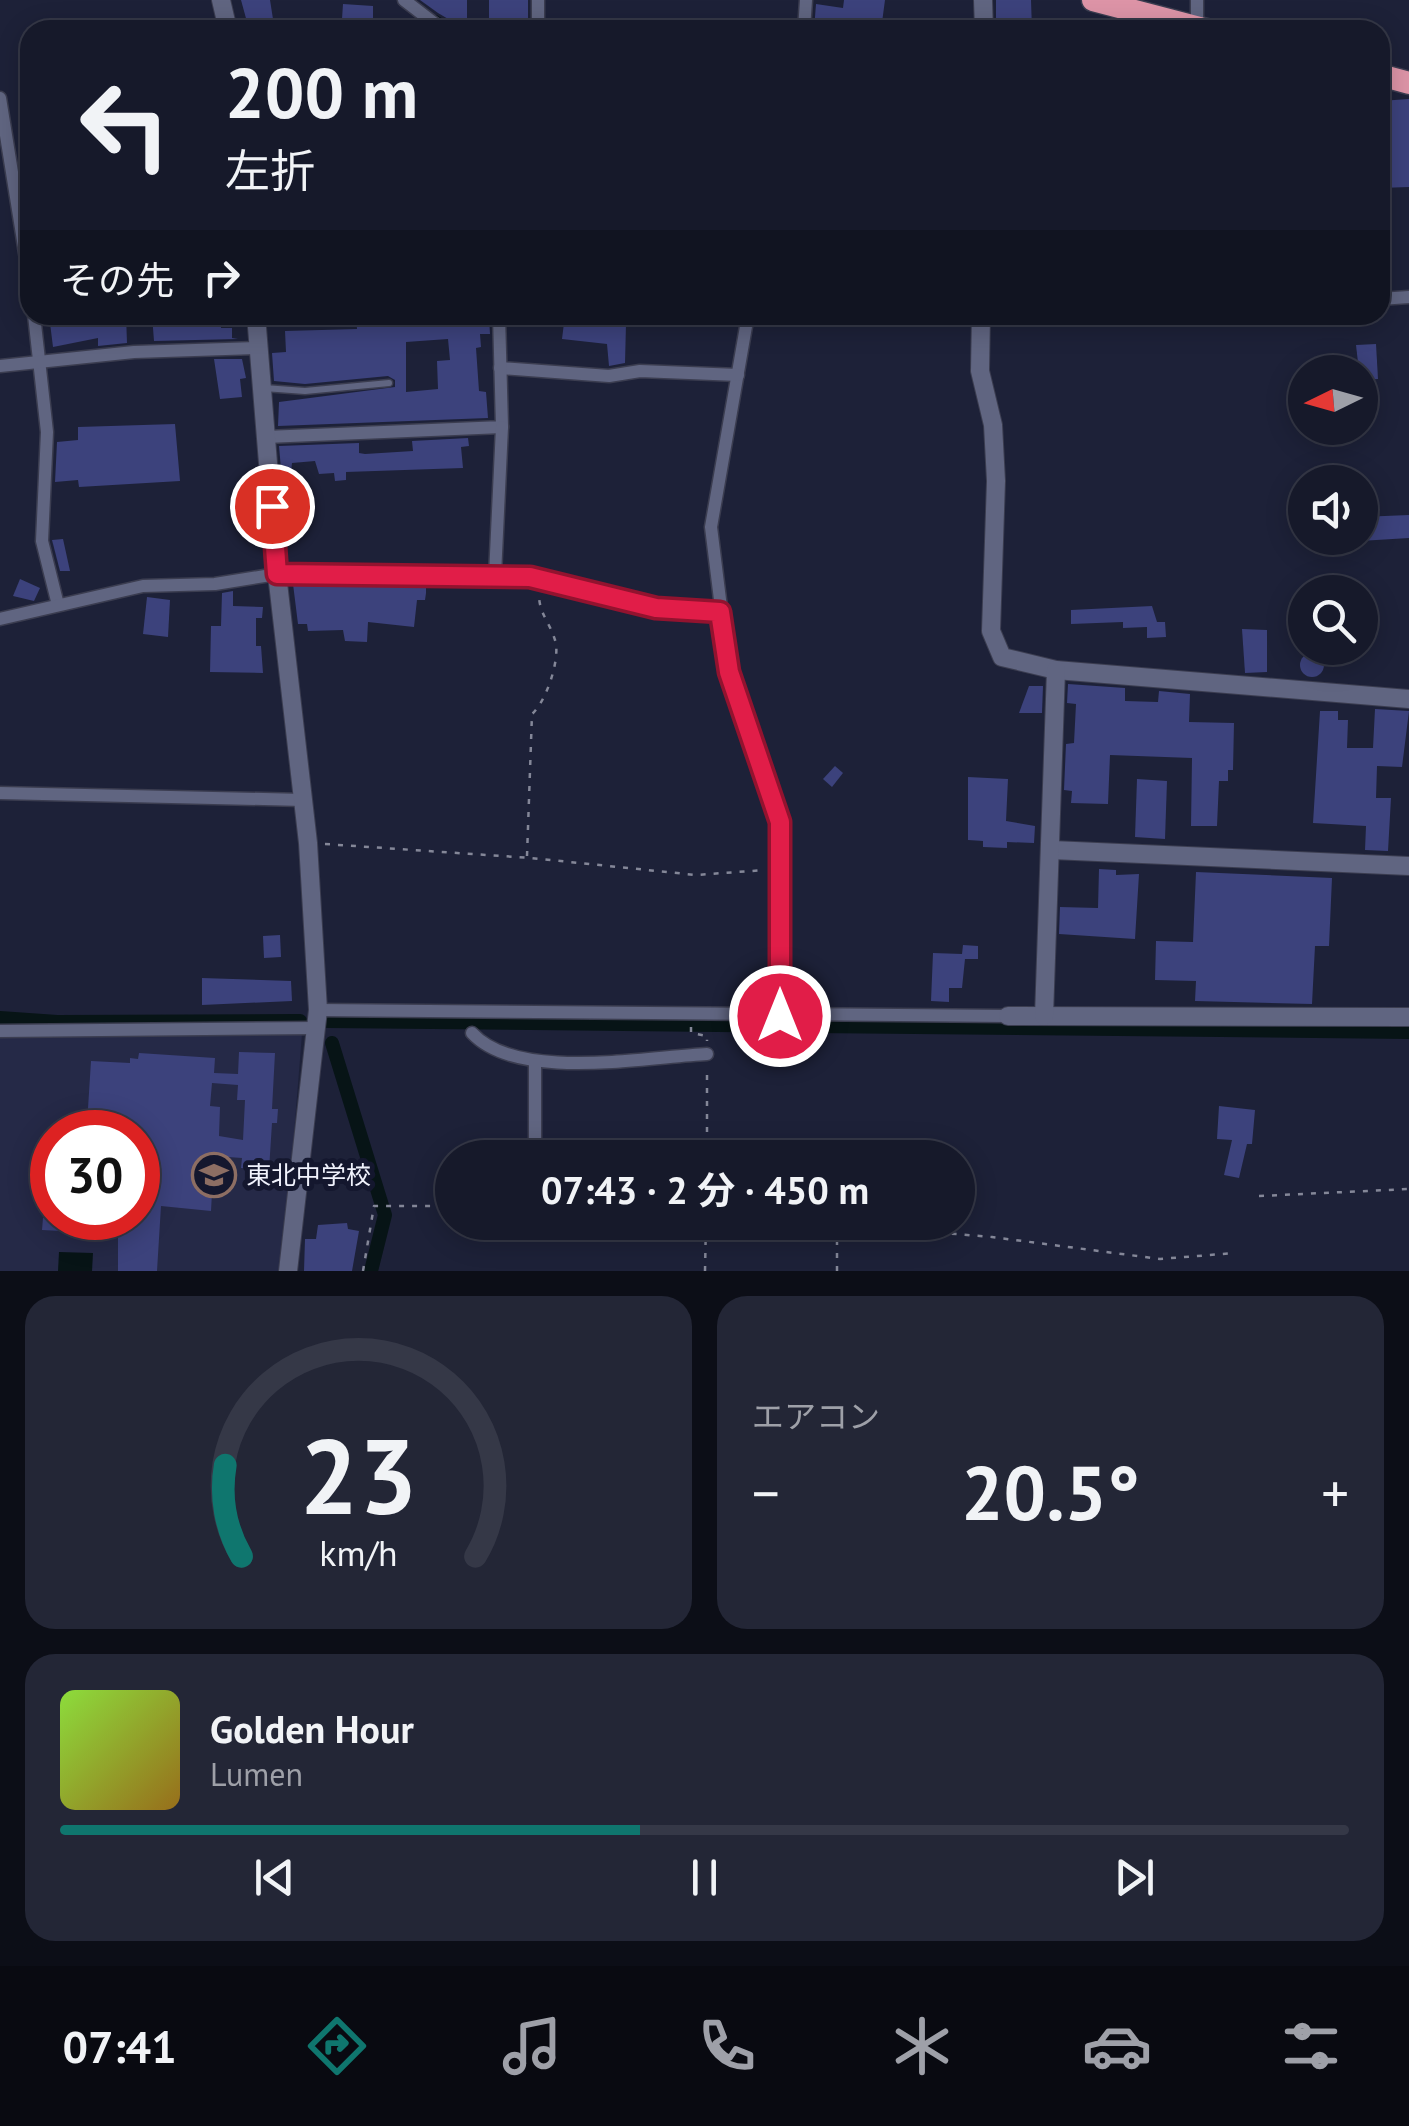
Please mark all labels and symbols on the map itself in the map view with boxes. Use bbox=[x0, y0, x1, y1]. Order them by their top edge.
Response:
north arrow bbox=[1288, 355, 1378, 445]
pin bbox=[230, 464, 315, 549]
position arrow bbox=[728, 964, 832, 1068]
speed limit sign: 30 bbox=[30, 1110, 160, 1240]
school or university icon: 東北中学校 bbox=[191, 1152, 237, 1198]
place label: 東北中学校 bbox=[246, 1159, 371, 1191]

